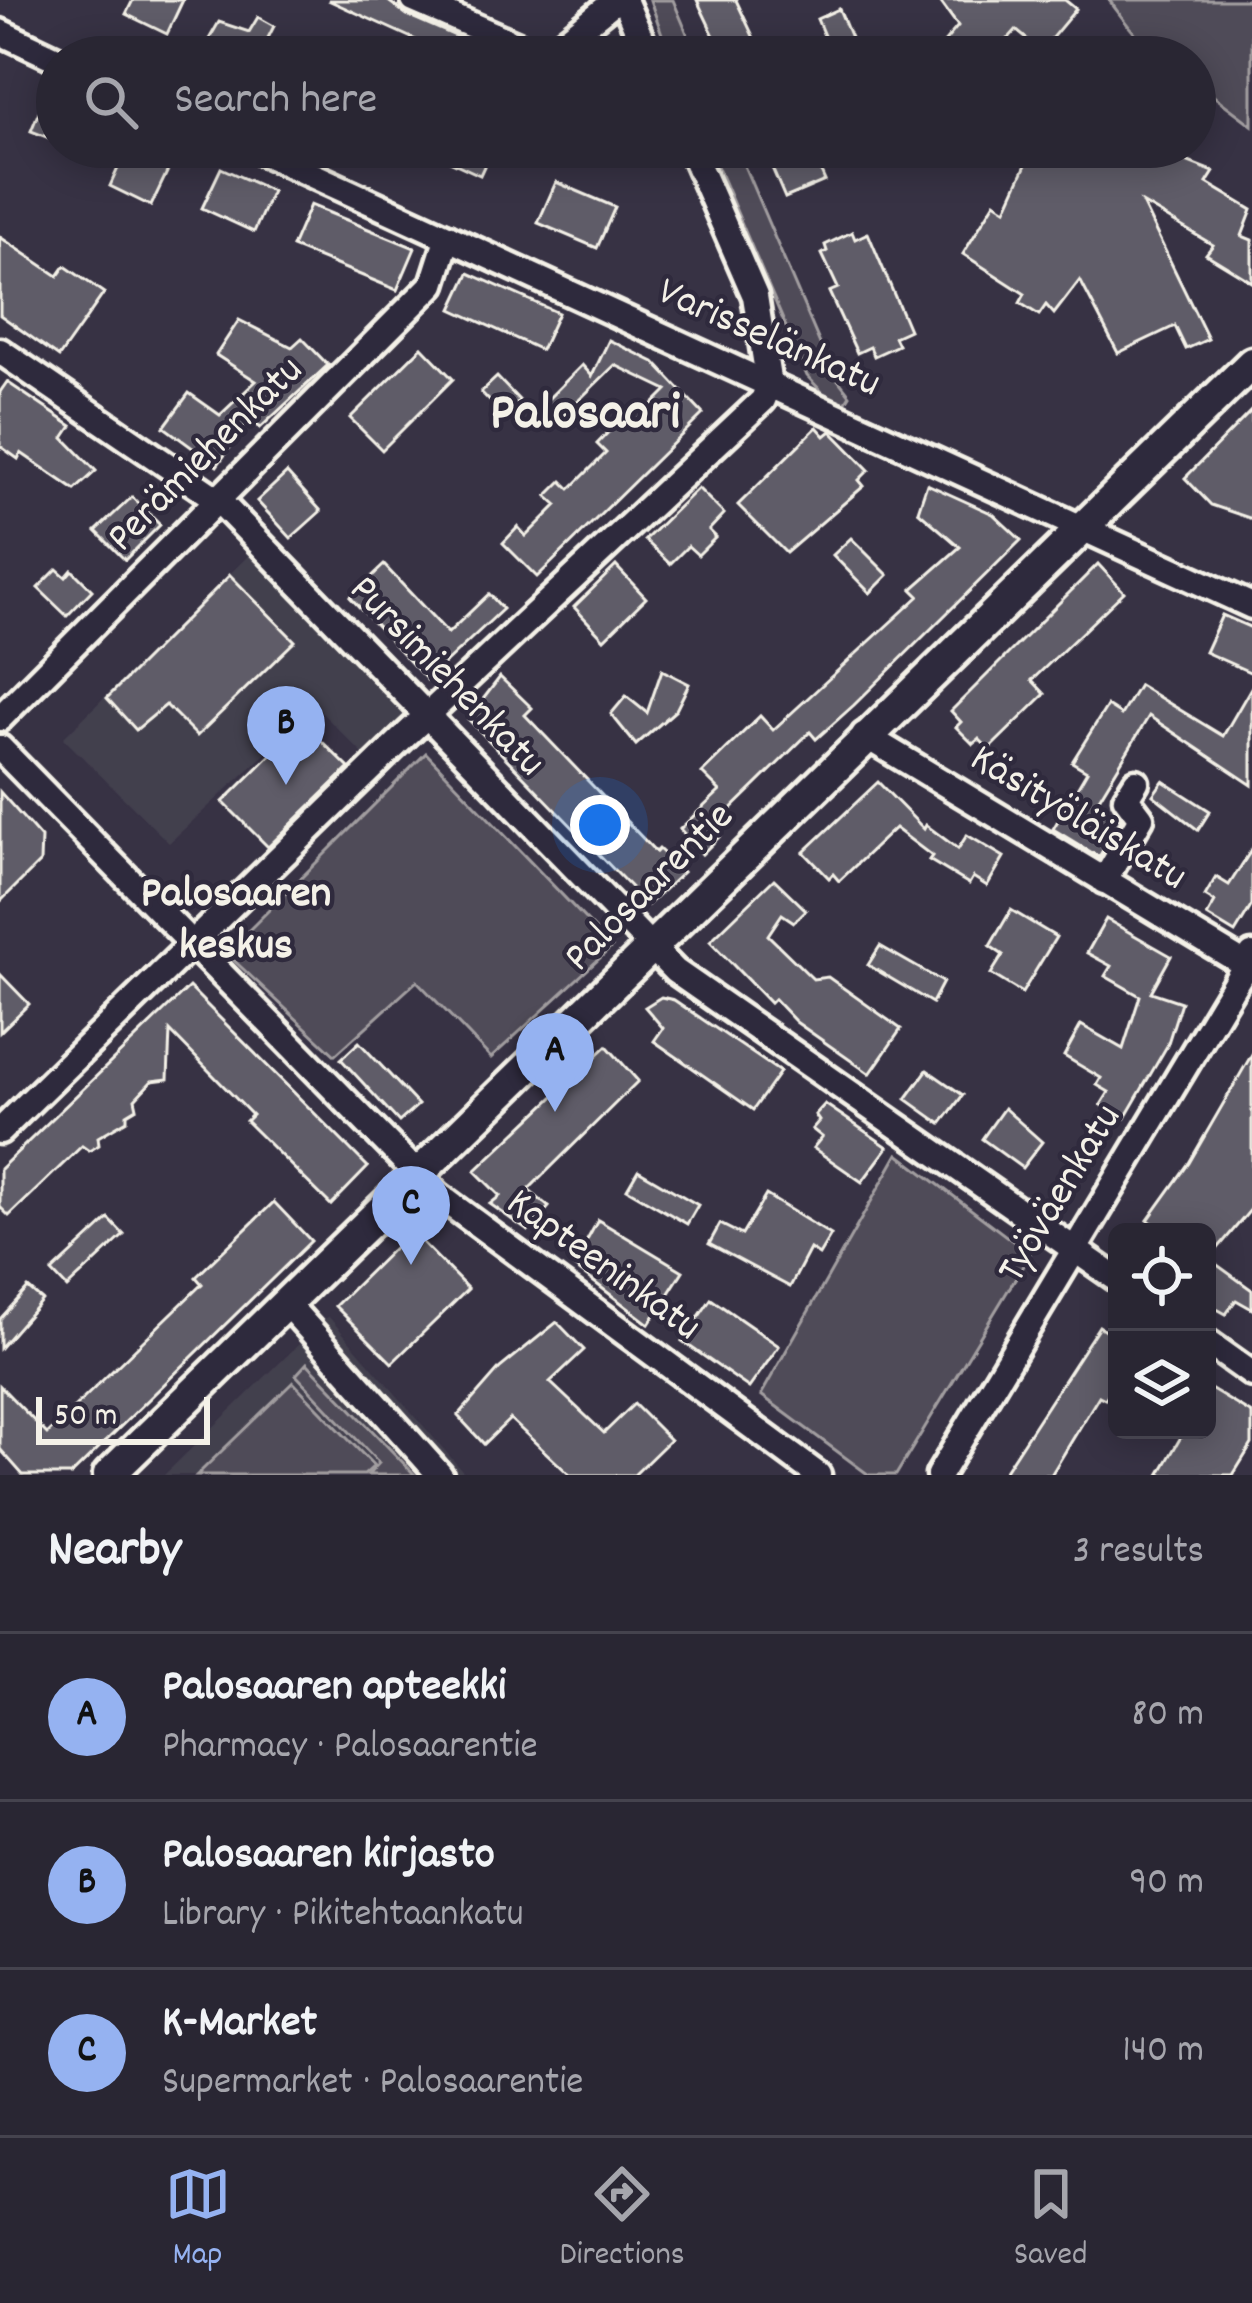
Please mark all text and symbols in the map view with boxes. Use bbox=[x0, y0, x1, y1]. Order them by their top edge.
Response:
search box bbox=[36, 36, 1216, 168]
icon: search bbox=[78, 69, 144, 135]
text: Search here bbox=[174, 70, 377, 134]
street label: Varisselänkatu bbox=[647, 264, 889, 416]
street label: Perämiehenkatu bbox=[95, 344, 319, 568]
district label: Palosaari bbox=[490, 378, 680, 455]
street label: Pursimiehenkatu bbox=[333, 563, 557, 793]
pin: B bbox=[247, 686, 325, 785]
street label: Käsityöläiskatu bbox=[957, 732, 1197, 908]
street label: Palosaarentie bbox=[552, 790, 750, 988]
your location bbox=[570, 795, 630, 855]
district label: Palosaaren keskus bbox=[141, 864, 331, 980]
pin: A bbox=[516, 1013, 594, 1112]
street label: Työväenkatu bbox=[985, 1094, 1139, 1296]
pin: C bbox=[372, 1166, 450, 1265]
street label: Kapteeninkatu bbox=[492, 1176, 712, 1358]
map controls bbox=[1108, 1223, 1216, 1439]
button: locate bbox=[1108, 1223, 1216, 1331]
button: layers bbox=[1108, 1331, 1216, 1439]
scale bar bbox=[36, 1391, 210, 1444]
text: 50 m bbox=[54, 1394, 118, 1441]
text: Nearby bbox=[48, 1517, 181, 1589]
text: 3 results bbox=[1073, 1526, 1204, 1581]
text: Palosaaren apteekki bbox=[162, 1657, 506, 1721]
text: A bbox=[76, 1689, 98, 1744]
text: 80 m bbox=[1131, 1689, 1204, 1744]
text: Pharmacy · Palosaarentie bbox=[162, 1721, 538, 1776]
text: Palosaaren kirjasto bbox=[162, 1825, 495, 1889]
text: B bbox=[78, 1857, 96, 1912]
text: 90 m bbox=[1129, 1857, 1204, 1912]
text: Library · Pikitehtaankatu bbox=[162, 1889, 524, 1944]
text: K-Market bbox=[162, 1993, 317, 2057]
text: C bbox=[77, 2025, 97, 2080]
text: 140 m bbox=[1122, 2025, 1204, 2080]
text: Supermarket · Palosaarentie bbox=[162, 2057, 583, 2112]
tab: Map bbox=[165, 2161, 231, 2280]
tab: Directions bbox=[560, 2161, 685, 2280]
tab: Saved bbox=[1014, 2161, 1087, 2280]

